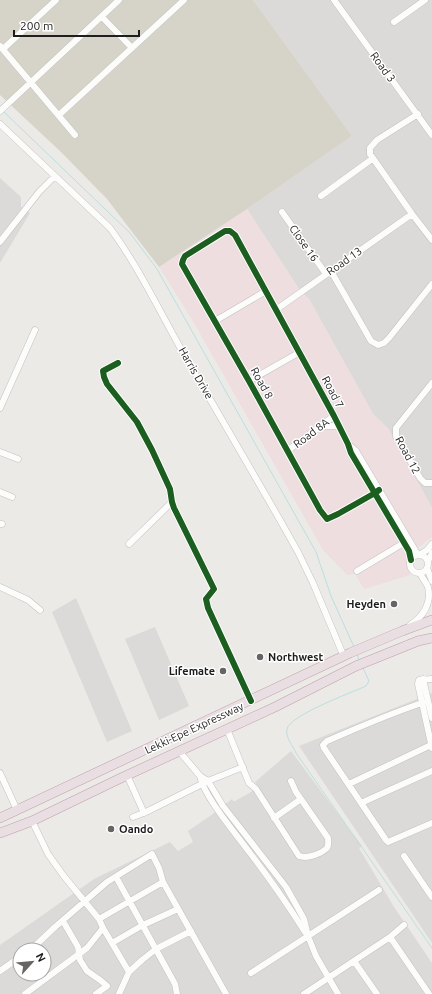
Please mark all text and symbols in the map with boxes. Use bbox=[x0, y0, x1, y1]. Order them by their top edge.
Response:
scale bar bbox=[14, 12, 139, 38]
text: 200 m bbox=[20, 19, 53, 32]
street label: Road 3 bbox=[368, 50, 398, 84]
street label: Close 16 bbox=[287, 222, 321, 264]
street label: Road 13 bbox=[324, 245, 364, 277]
street label: Harris Drive bbox=[176, 345, 216, 401]
street label: Road 8 bbox=[248, 365, 276, 401]
street label: Road 7 bbox=[320, 374, 346, 410]
street label: Road 8A bbox=[291, 415, 332, 450]
street label: Road 12 bbox=[393, 434, 423, 476]
place label: Heyden bbox=[347, 598, 386, 610]
marker: Heyden bbox=[389, 599, 399, 609]
place label: Northwest bbox=[268, 651, 323, 663]
marker: Northwest bbox=[255, 652, 265, 662]
place label: Lifemate bbox=[169, 665, 215, 677]
marker: Lifemate bbox=[218, 666, 228, 676]
street label: Lekki-Epe Expressway bbox=[143, 700, 246, 756]
place label: Oando bbox=[119, 823, 154, 835]
marker: Oando bbox=[106, 824, 116, 834]
north arrow bbox=[12, 942, 52, 982]
text: N bbox=[34, 951, 48, 964]

